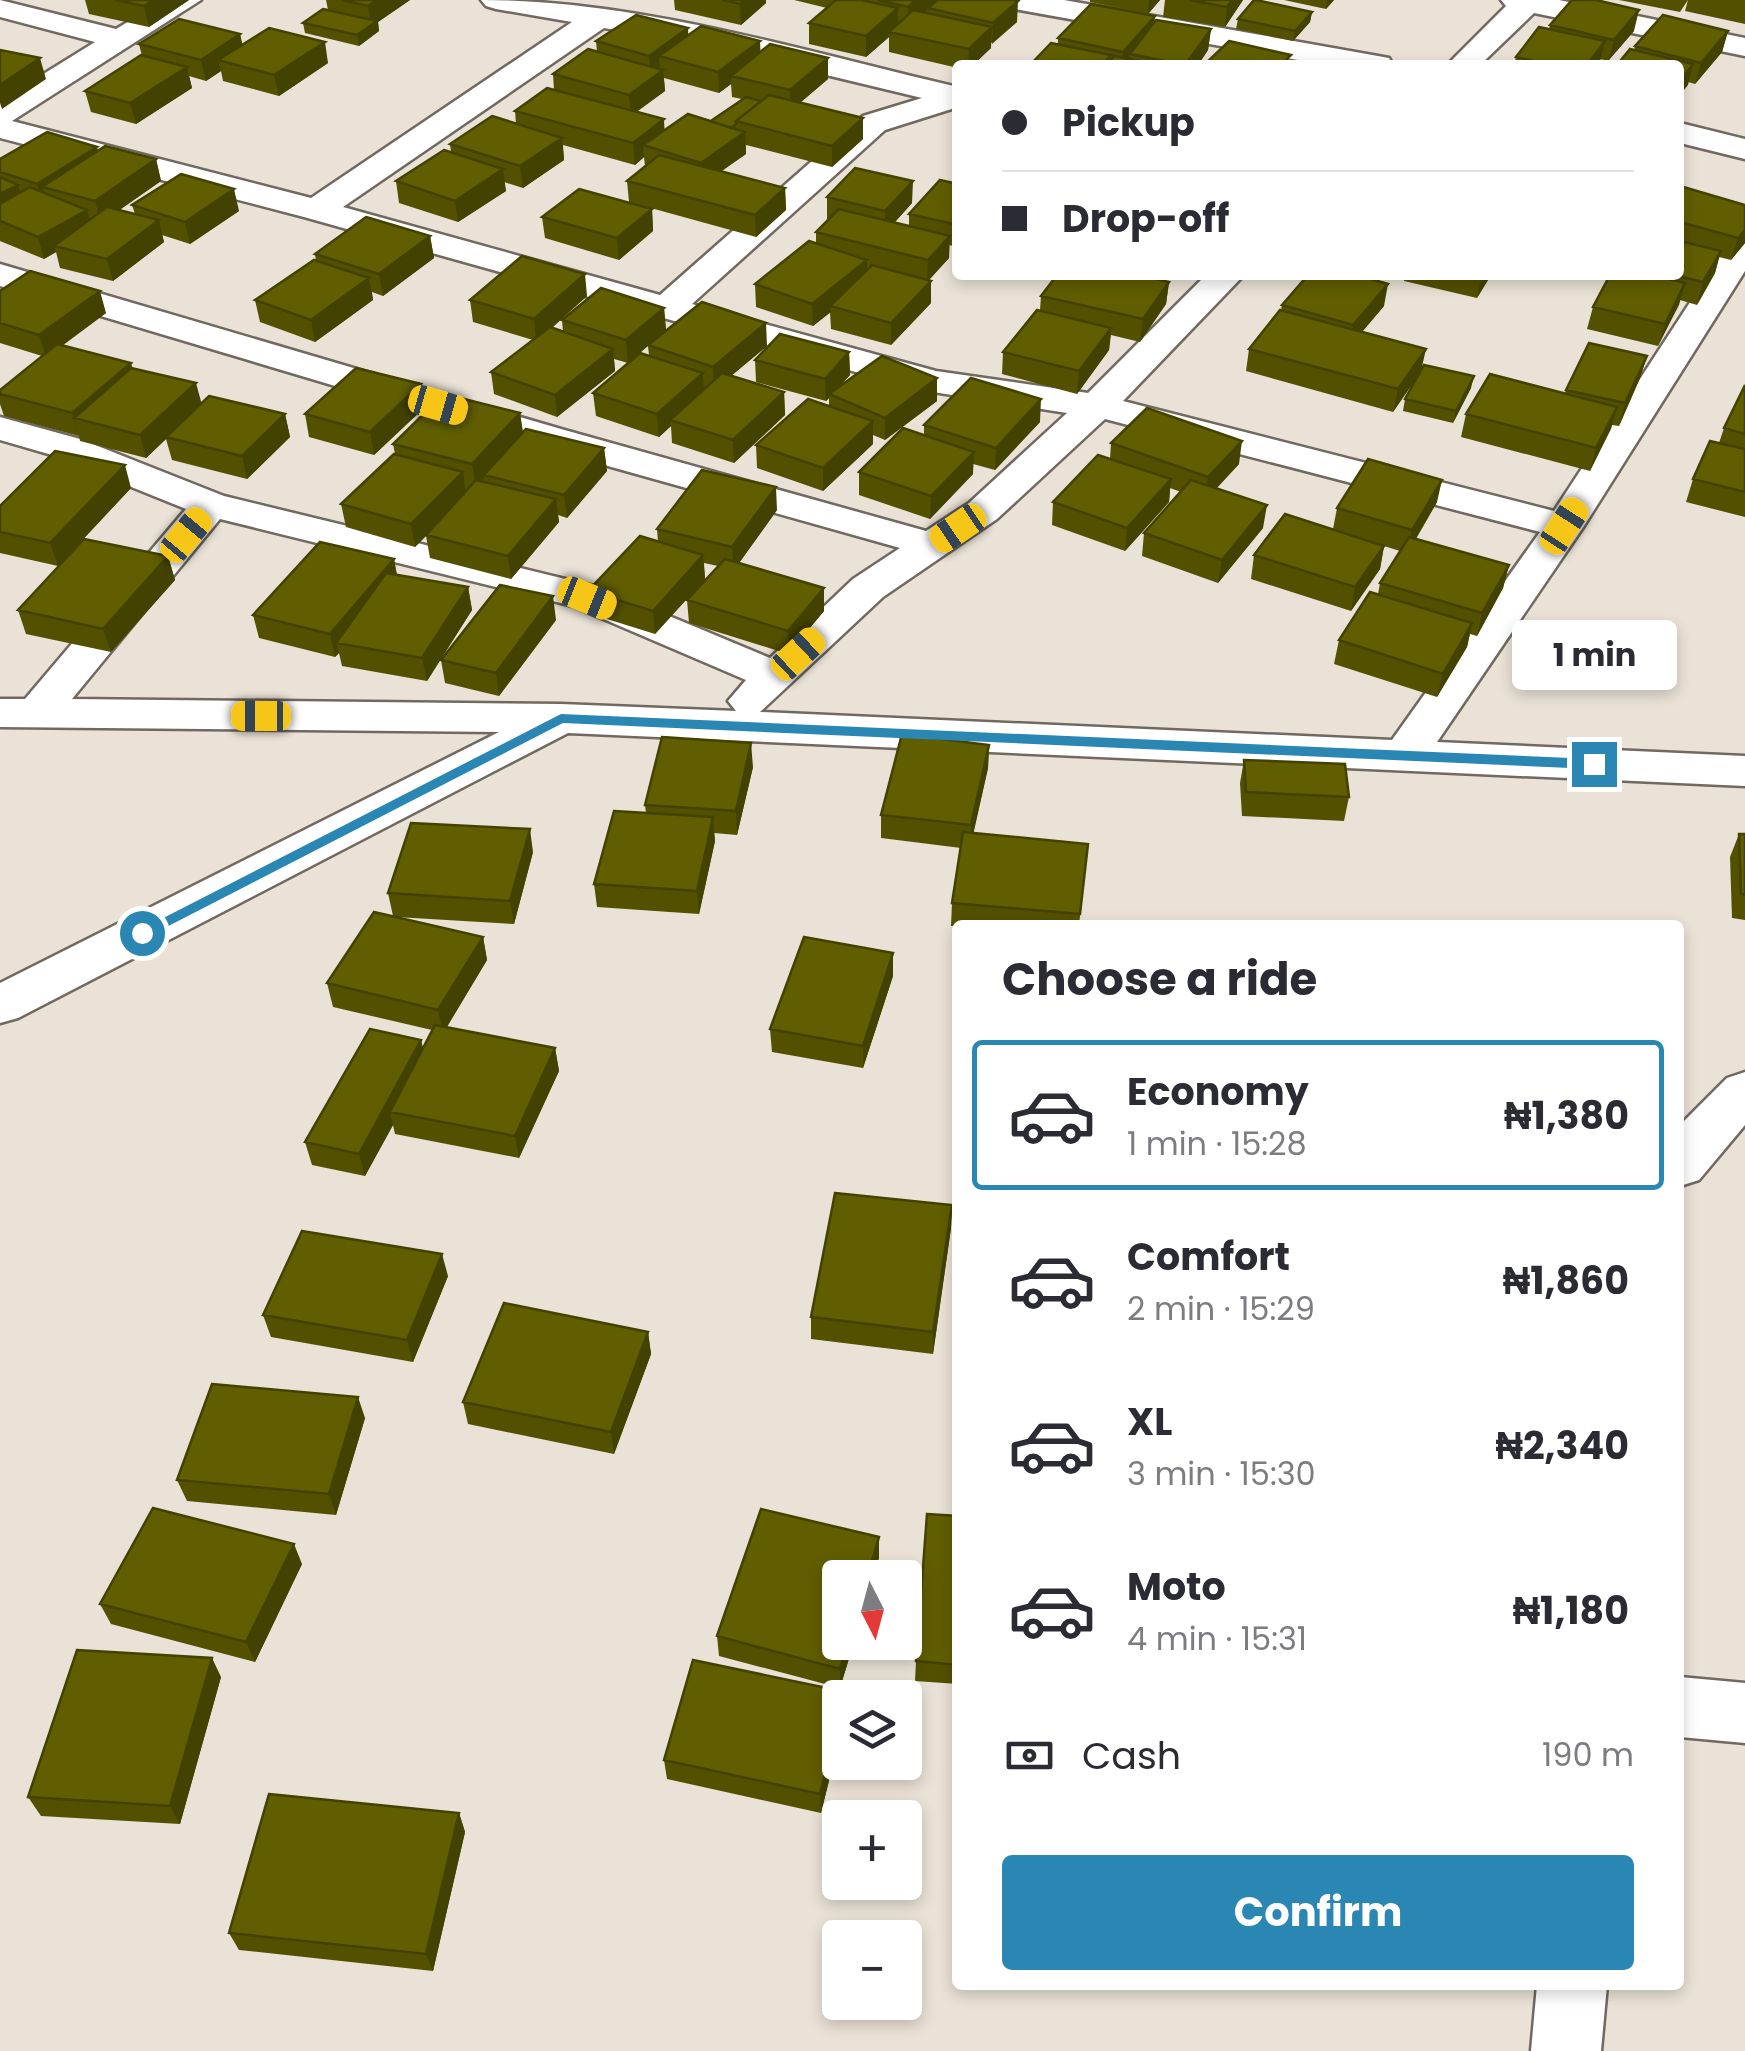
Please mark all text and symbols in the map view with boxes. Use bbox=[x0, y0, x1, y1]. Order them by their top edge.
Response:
text: Pickup bbox=[1062, 96, 1195, 149]
text: Drop-off bbox=[1062, 192, 1230, 245]
car bbox=[405, 382, 471, 428]
car bbox=[1535, 493, 1593, 559]
car bbox=[925, 499, 991, 557]
car bbox=[155, 502, 217, 568]
car bbox=[554, 573, 620, 623]
callout: 1 min bbox=[1512, 619, 1676, 689]
car bbox=[766, 623, 830, 685]
text: 1 min bbox=[1553, 632, 1636, 677]
car bbox=[231, 701, 291, 731]
route end bbox=[1572, 742, 1617, 787]
route start bbox=[120, 911, 165, 956]
text: Choose a ride bbox=[1002, 948, 1317, 1011]
text: Economy bbox=[1127, 1065, 1309, 1118]
icon: car bbox=[1007, 1070, 1097, 1160]
text: ₦1,380 bbox=[1504, 1089, 1629, 1142]
text: 1 min · 15:28 bbox=[1127, 1121, 1307, 1166]
text: Comfort bbox=[1127, 1230, 1290, 1283]
icon: car bbox=[1007, 1235, 1097, 1325]
text: ₦1,860 bbox=[1503, 1254, 1629, 1307]
text: 2 min · 15:29 bbox=[1127, 1286, 1315, 1331]
text: XL bbox=[1127, 1395, 1172, 1448]
icon: car bbox=[1007, 1400, 1097, 1490]
text: ₦2,340 bbox=[1495, 1419, 1629, 1472]
text: 3 min · 15:30 bbox=[1127, 1451, 1316, 1496]
north arrow bbox=[822, 1560, 922, 1660]
map controls bbox=[822, 1560, 922, 2020]
text: Moto bbox=[1127, 1560, 1226, 1613]
icon: car bbox=[1007, 1565, 1097, 1655]
text: ₦1,180 bbox=[1513, 1584, 1629, 1637]
text: 4 min · 15:31 bbox=[1127, 1616, 1307, 1661]
button: layers bbox=[822, 1680, 922, 1780]
icon: cash bbox=[1002, 1728, 1057, 1783]
text: Cash bbox=[1082, 1729, 1181, 1782]
text: 190 m bbox=[1542, 1732, 1634, 1777]
button: + bbox=[822, 1800, 922, 1900]
button: Confirm bbox=[1002, 1855, 1634, 1970]
button: − bbox=[822, 1920, 922, 2020]

